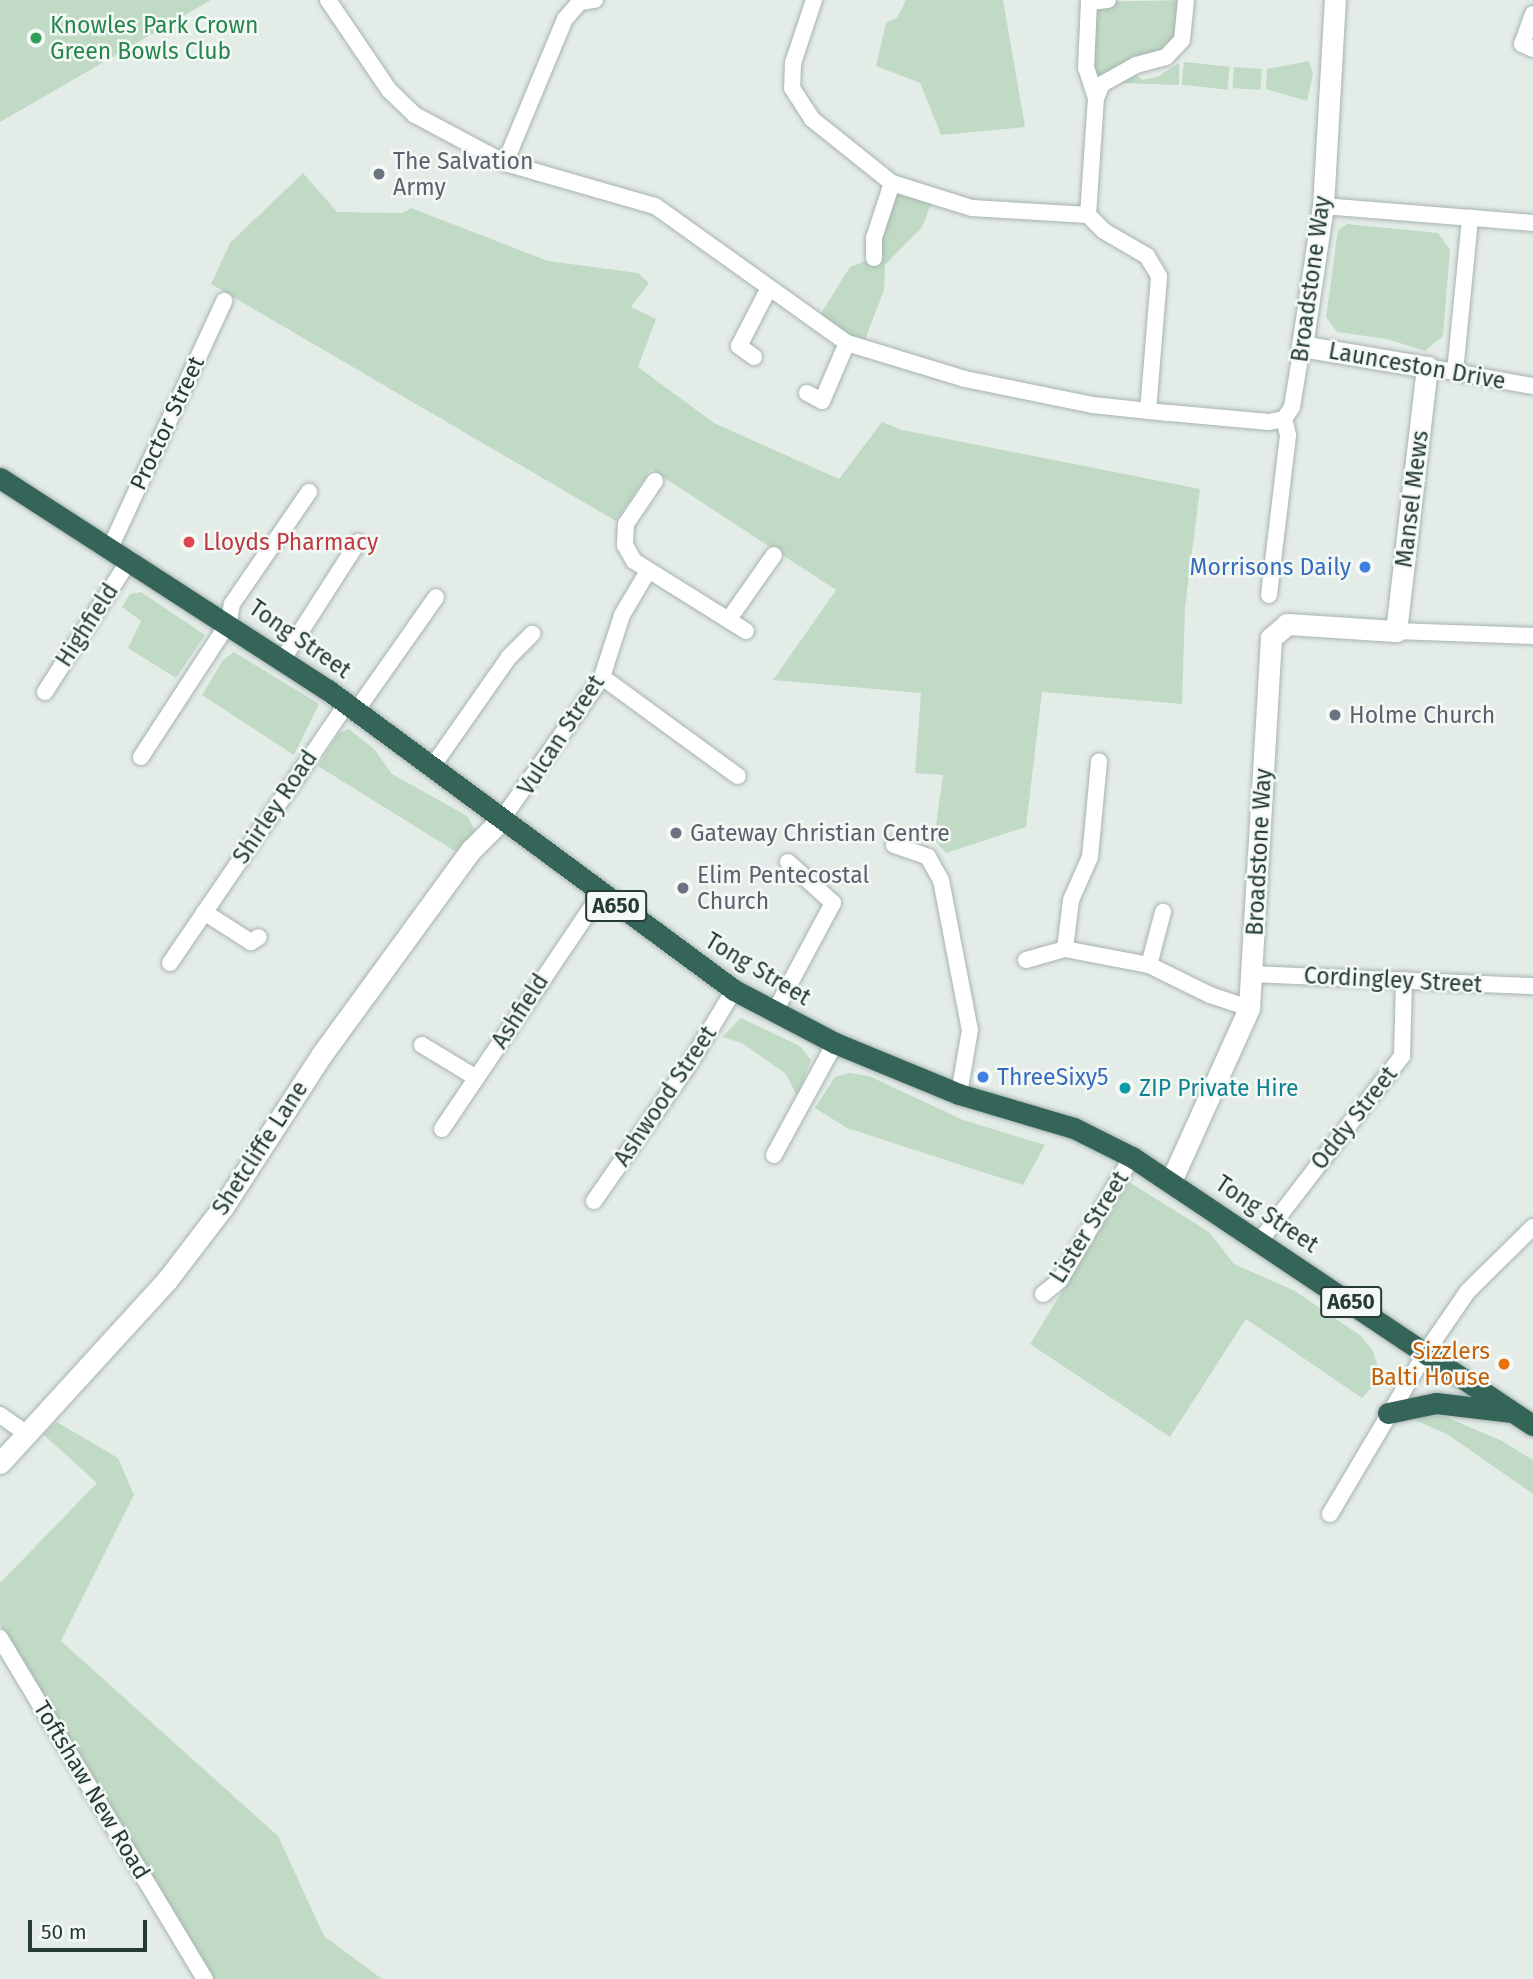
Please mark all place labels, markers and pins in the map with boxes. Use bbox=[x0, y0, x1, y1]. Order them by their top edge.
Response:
place label: Knowles Park Crown Green Bowls Club bbox=[50, 11, 258, 65]
marker: Knowles Park Crown Green Bowls Club bbox=[28, 30, 44, 46]
place label: The Salvation Army bbox=[393, 147, 533, 201]
marker: The Salvation Army bbox=[371, 166, 387, 182]
place label: Lloyds Pharmacy bbox=[203, 528, 378, 556]
marker: Lloyds Pharmacy bbox=[181, 534, 197, 550]
place label: Morrisons Daily bbox=[1190, 553, 1351, 581]
marker: Morrisons Daily bbox=[1357, 559, 1373, 575]
place label: Holme Church bbox=[1349, 701, 1495, 729]
marker: Holme Church bbox=[1327, 707, 1343, 723]
place label: Gateway Christian Centre bbox=[690, 819, 950, 847]
marker: Gateway Christian Centre bbox=[668, 825, 684, 841]
place label: Elim Pentecostal Church bbox=[697, 861, 869, 915]
marker: Elim Pentecostal Church bbox=[675, 880, 691, 896]
place label: ThreeSixy5 bbox=[997, 1063, 1109, 1091]
marker: ThreeSixy5 bbox=[975, 1069, 991, 1085]
place label: ZIP Private Hire bbox=[1139, 1074, 1298, 1102]
marker: ZIP Private Hire bbox=[1117, 1080, 1133, 1096]
place label: Sizzlers Balti House bbox=[1370, 1337, 1490, 1391]
marker: Sizzlers Balti House bbox=[1496, 1356, 1512, 1372]

